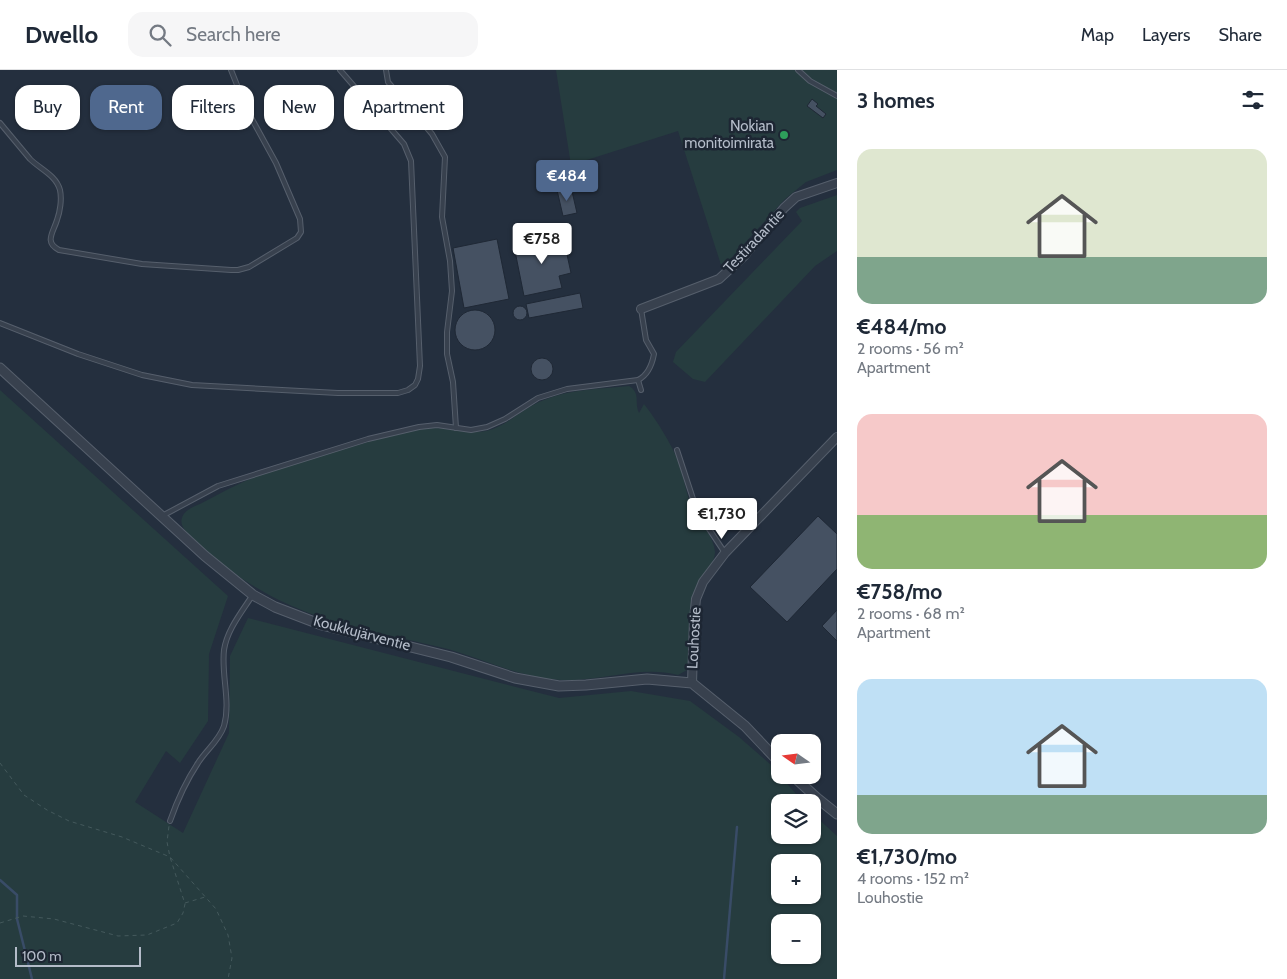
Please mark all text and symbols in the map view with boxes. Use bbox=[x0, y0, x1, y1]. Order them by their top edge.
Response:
search box bbox=[128, 12, 478, 57]
text: Dwello bbox=[25, 20, 98, 49]
icon: search bbox=[146, 21, 174, 49]
text: Search here bbox=[186, 23, 281, 46]
text: Map bbox=[1081, 24, 1114, 46]
text: Layers bbox=[1142, 24, 1191, 46]
text: Share bbox=[1219, 24, 1262, 46]
chip: Buy bbox=[15, 85, 80, 130]
chip: Rent bbox=[90, 85, 162, 130]
chip: Filters bbox=[172, 85, 254, 130]
chip: New bbox=[264, 85, 334, 130]
chip: Apartment bbox=[344, 85, 463, 130]
icon: filters bbox=[1239, 86, 1267, 114]
text: 3 homes bbox=[857, 88, 935, 113]
place label: Nokian monitoimirata bbox=[684, 117, 775, 152]
marker: Nokian monitoimirata bbox=[778, 129, 790, 141]
pin: €484 bbox=[537, 160, 597, 202]
text: €484 bbox=[547, 166, 587, 185]
icon: home bbox=[1017, 181, 1107, 271]
street label: Testiradantie bbox=[720, 205, 788, 277]
pin: €758 bbox=[512, 222, 572, 265]
text: €758 bbox=[524, 229, 560, 248]
text: €484/mo bbox=[857, 314, 946, 339]
text: 2 rooms · 56 m² bbox=[857, 339, 964, 358]
text: Apartment bbox=[857, 358, 930, 377]
icon: home bbox=[1017, 446, 1107, 536]
pin: €1,730 bbox=[681, 498, 763, 540]
text: €1,730 bbox=[698, 504, 746, 523]
text: €758/mo bbox=[857, 579, 942, 604]
text: 2 rooms · 68 m² bbox=[857, 604, 965, 623]
street label: Louhostie bbox=[683, 606, 705, 669]
street label: Koukkujärventie bbox=[312, 611, 413, 655]
text: Apartment bbox=[857, 623, 930, 642]
icon: home bbox=[1017, 711, 1107, 801]
north arrow bbox=[771, 734, 821, 784]
map controls bbox=[771, 734, 821, 964]
button: layers bbox=[771, 794, 821, 844]
text: €1,730/mo bbox=[857, 844, 957, 869]
button: + bbox=[771, 854, 821, 904]
text: 4 rooms · 152 m² bbox=[857, 869, 969, 888]
text: Louhostie bbox=[857, 888, 923, 907]
button: − bbox=[771, 914, 821, 964]
scale bar bbox=[15, 944, 141, 967]
text: 100 m bbox=[22, 947, 62, 965]

